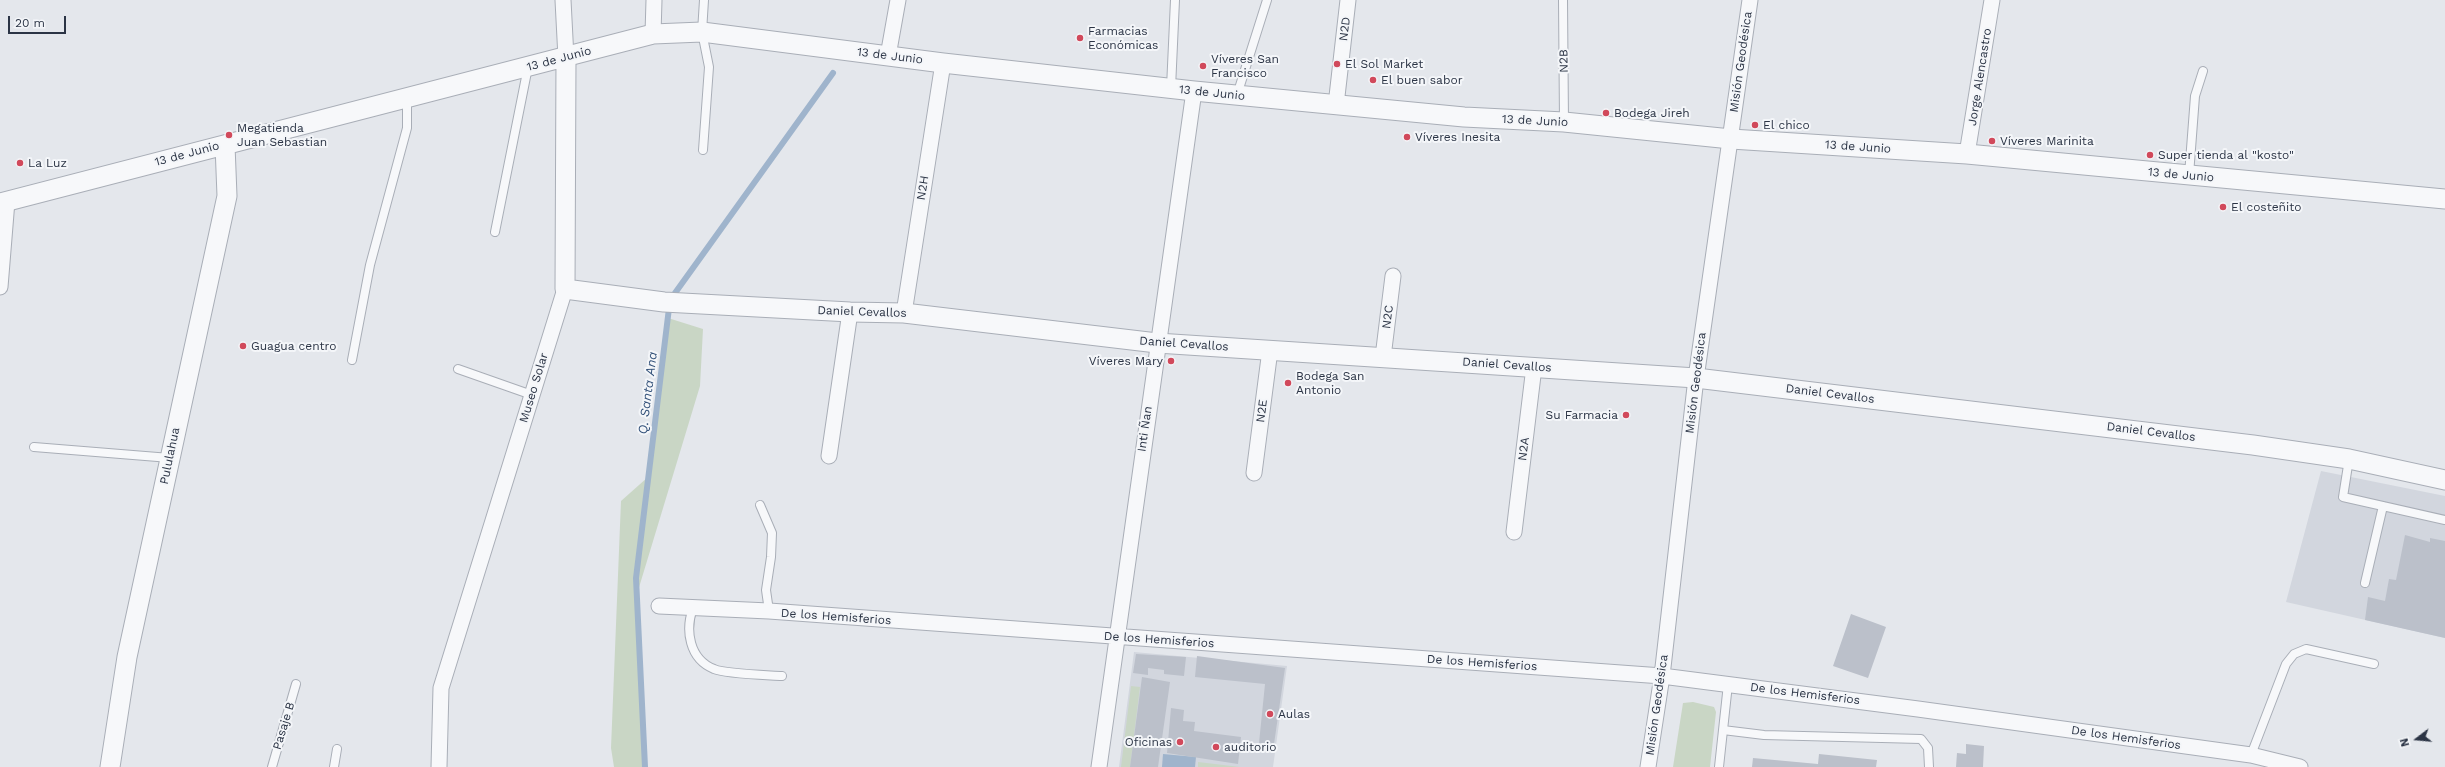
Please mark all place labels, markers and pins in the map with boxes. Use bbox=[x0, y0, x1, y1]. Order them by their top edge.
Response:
place label: Farmacias Económicas bbox=[1088, 24, 1158, 52]
marker: Farmacias Económicas bbox=[1075, 33, 1085, 43]
place label: Víveres San Francisco bbox=[1211, 52, 1279, 80]
place label: El Sol Market bbox=[1345, 57, 1423, 71]
marker: El Sol Market bbox=[1332, 59, 1342, 69]
marker: Víveres San Francisco bbox=[1198, 61, 1208, 71]
place label: El buen sabor bbox=[1381, 73, 1463, 87]
marker: El buen sabor bbox=[1368, 75, 1378, 85]
place label: Bodega Jireh bbox=[1614, 106, 1690, 120]
marker: Bodega Jireh bbox=[1601, 108, 1611, 118]
place label: El chico bbox=[1763, 118, 1810, 132]
marker: El chico bbox=[1750, 120, 1760, 130]
place label: Megatienda Juan Sebastian bbox=[237, 121, 327, 149]
marker: Megatienda Juan Sebastian bbox=[224, 130, 234, 140]
place label: Víveres Inesita bbox=[1415, 130, 1500, 144]
marker: Víveres Inesita bbox=[1402, 132, 1412, 142]
place label: Víveres Marinita bbox=[2000, 134, 2094, 148]
marker: Víveres Marinita bbox=[1987, 136, 1997, 146]
place label: Super tienda al "kosto" bbox=[2158, 148, 2294, 162]
marker: Super tienda al "kosto" bbox=[2145, 150, 2155, 160]
place label: La Luz bbox=[28, 156, 67, 170]
marker: La Luz bbox=[15, 158, 25, 168]
place label: El costeñito bbox=[2231, 200, 2301, 214]
marker: El costeñito bbox=[2218, 202, 2228, 212]
place label: Guagua centro bbox=[251, 339, 336, 353]
marker: Guagua centro bbox=[238, 341, 248, 351]
place label: Víveres Mary bbox=[1089, 354, 1163, 368]
marker: Víveres Mary bbox=[1166, 356, 1176, 366]
place label: Bodega San Antonio bbox=[1296, 369, 1365, 397]
marker: Bodega San Antonio bbox=[1283, 378, 1293, 388]
place label: Su Farmacia bbox=[1546, 408, 1618, 422]
marker: Su Farmacia bbox=[1621, 410, 1631, 420]
place label: Aulas bbox=[1278, 707, 1310, 721]
marker: Aulas bbox=[1265, 709, 1275, 719]
place label: Oficinas bbox=[1125, 735, 1172, 749]
marker: Oficinas bbox=[1175, 737, 1185, 747]
place label: auditorio bbox=[1224, 740, 1276, 754]
marker: auditorio bbox=[1211, 742, 1221, 752]

